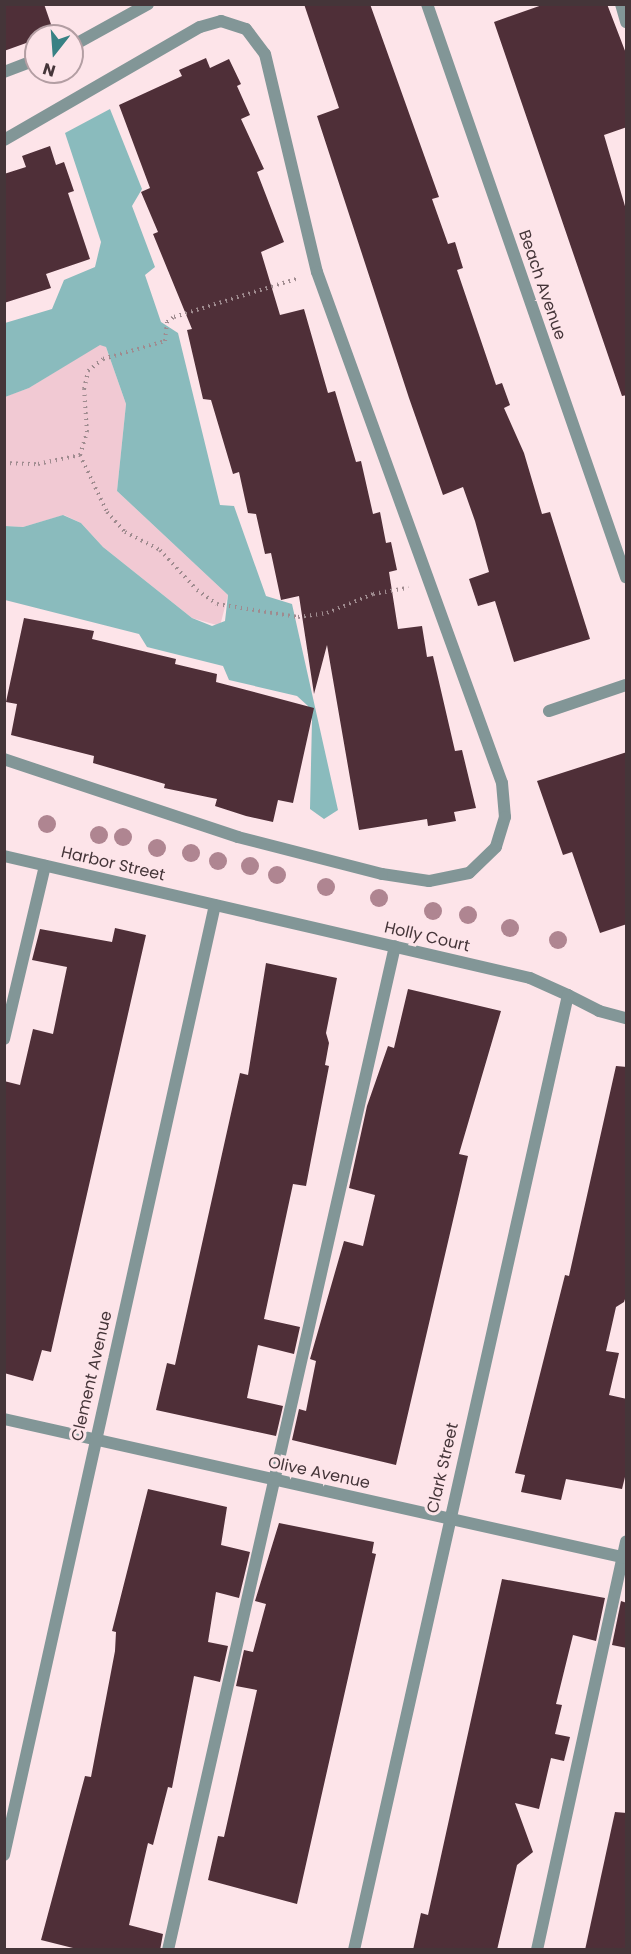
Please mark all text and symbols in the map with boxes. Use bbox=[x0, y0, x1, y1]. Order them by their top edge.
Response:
north arrow bbox=[24, 24, 84, 84]
text: N bbox=[40, 57, 58, 83]
street label: Beach Avenue bbox=[514, 228, 570, 342]
street label: Harbor Street bbox=[59, 843, 167, 885]
street label: Holly Court bbox=[382, 918, 472, 956]
street label: Clement Avenue bbox=[68, 1309, 116, 1443]
street label: Clark Street bbox=[423, 1421, 463, 1515]
street label: Olive Avenue bbox=[266, 1453, 372, 1493]

